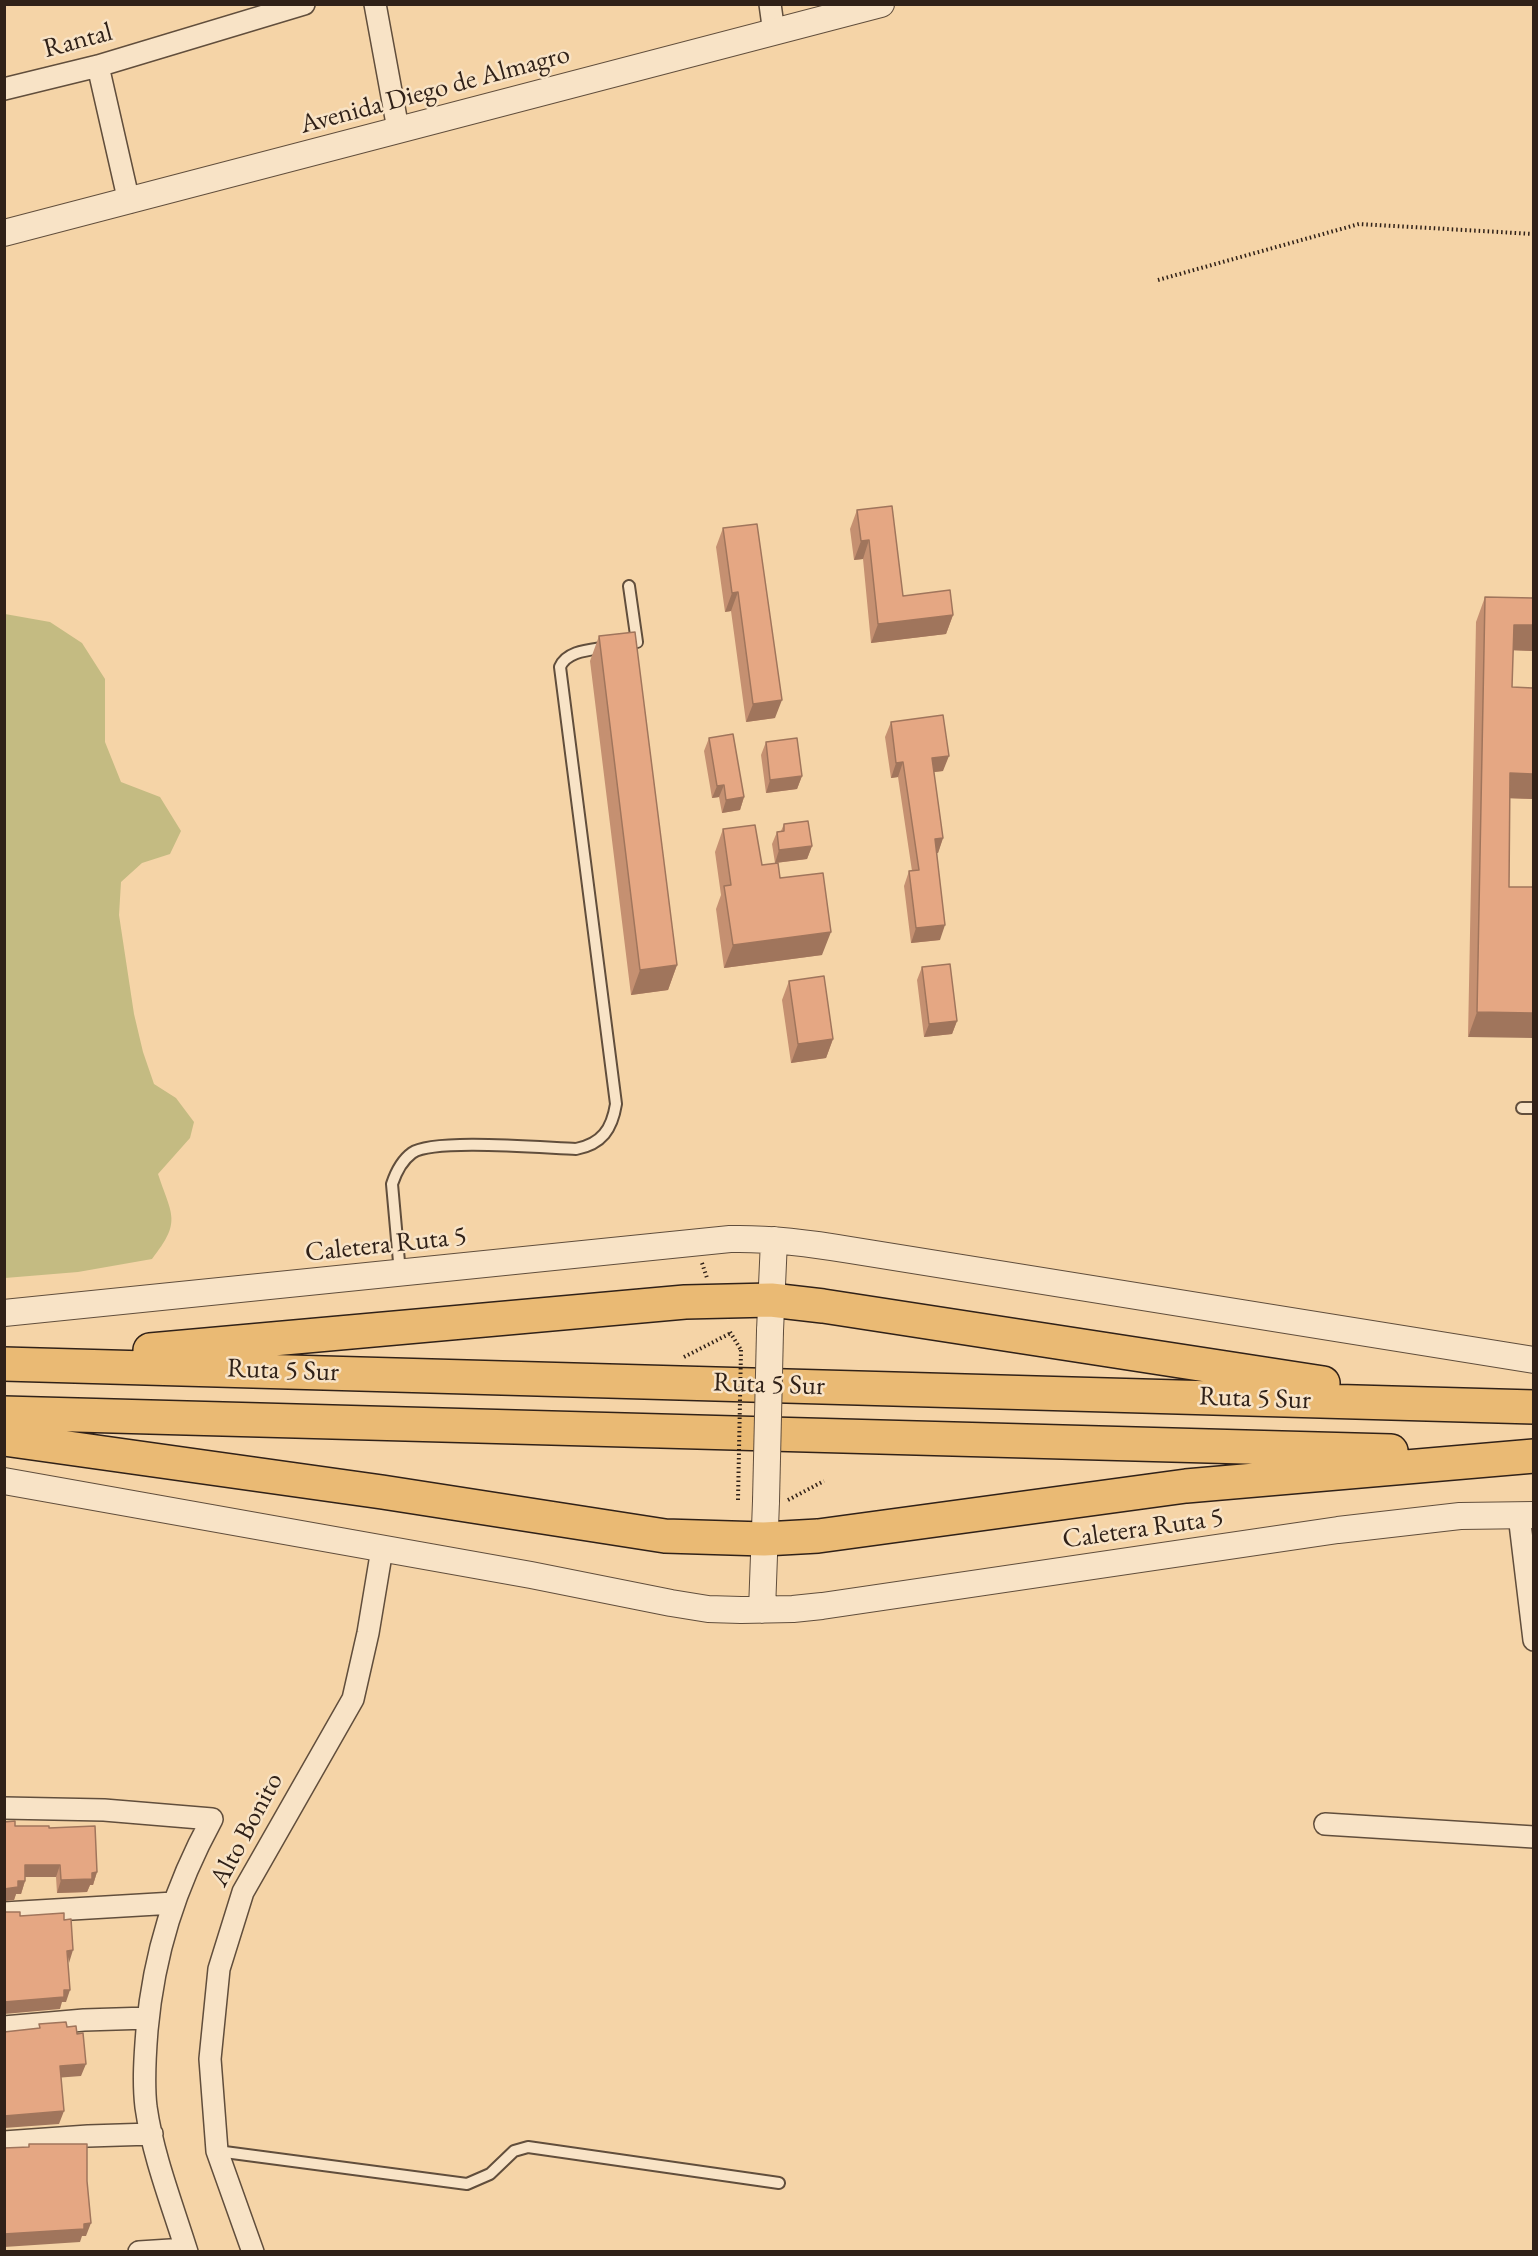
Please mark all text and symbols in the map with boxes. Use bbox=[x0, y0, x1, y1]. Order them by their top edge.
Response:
street label: Rantal bbox=[40, 16, 116, 66]
street label: Avenida Diego de Almagro bbox=[297, 38, 573, 142]
street label: Caletera Ruta 5 bbox=[304, 1220, 468, 1270]
street label: Ruta 5 Sur bbox=[226, 1353, 340, 1389]
street label: Ruta 5 Sur bbox=[712, 1367, 826, 1403]
street label: Ruta 5 Sur bbox=[1198, 1381, 1312, 1417]
street label: Caletera Ruta 5 bbox=[1060, 1502, 1226, 1556]
street label: Alto Bonito bbox=[204, 1768, 290, 1892]

